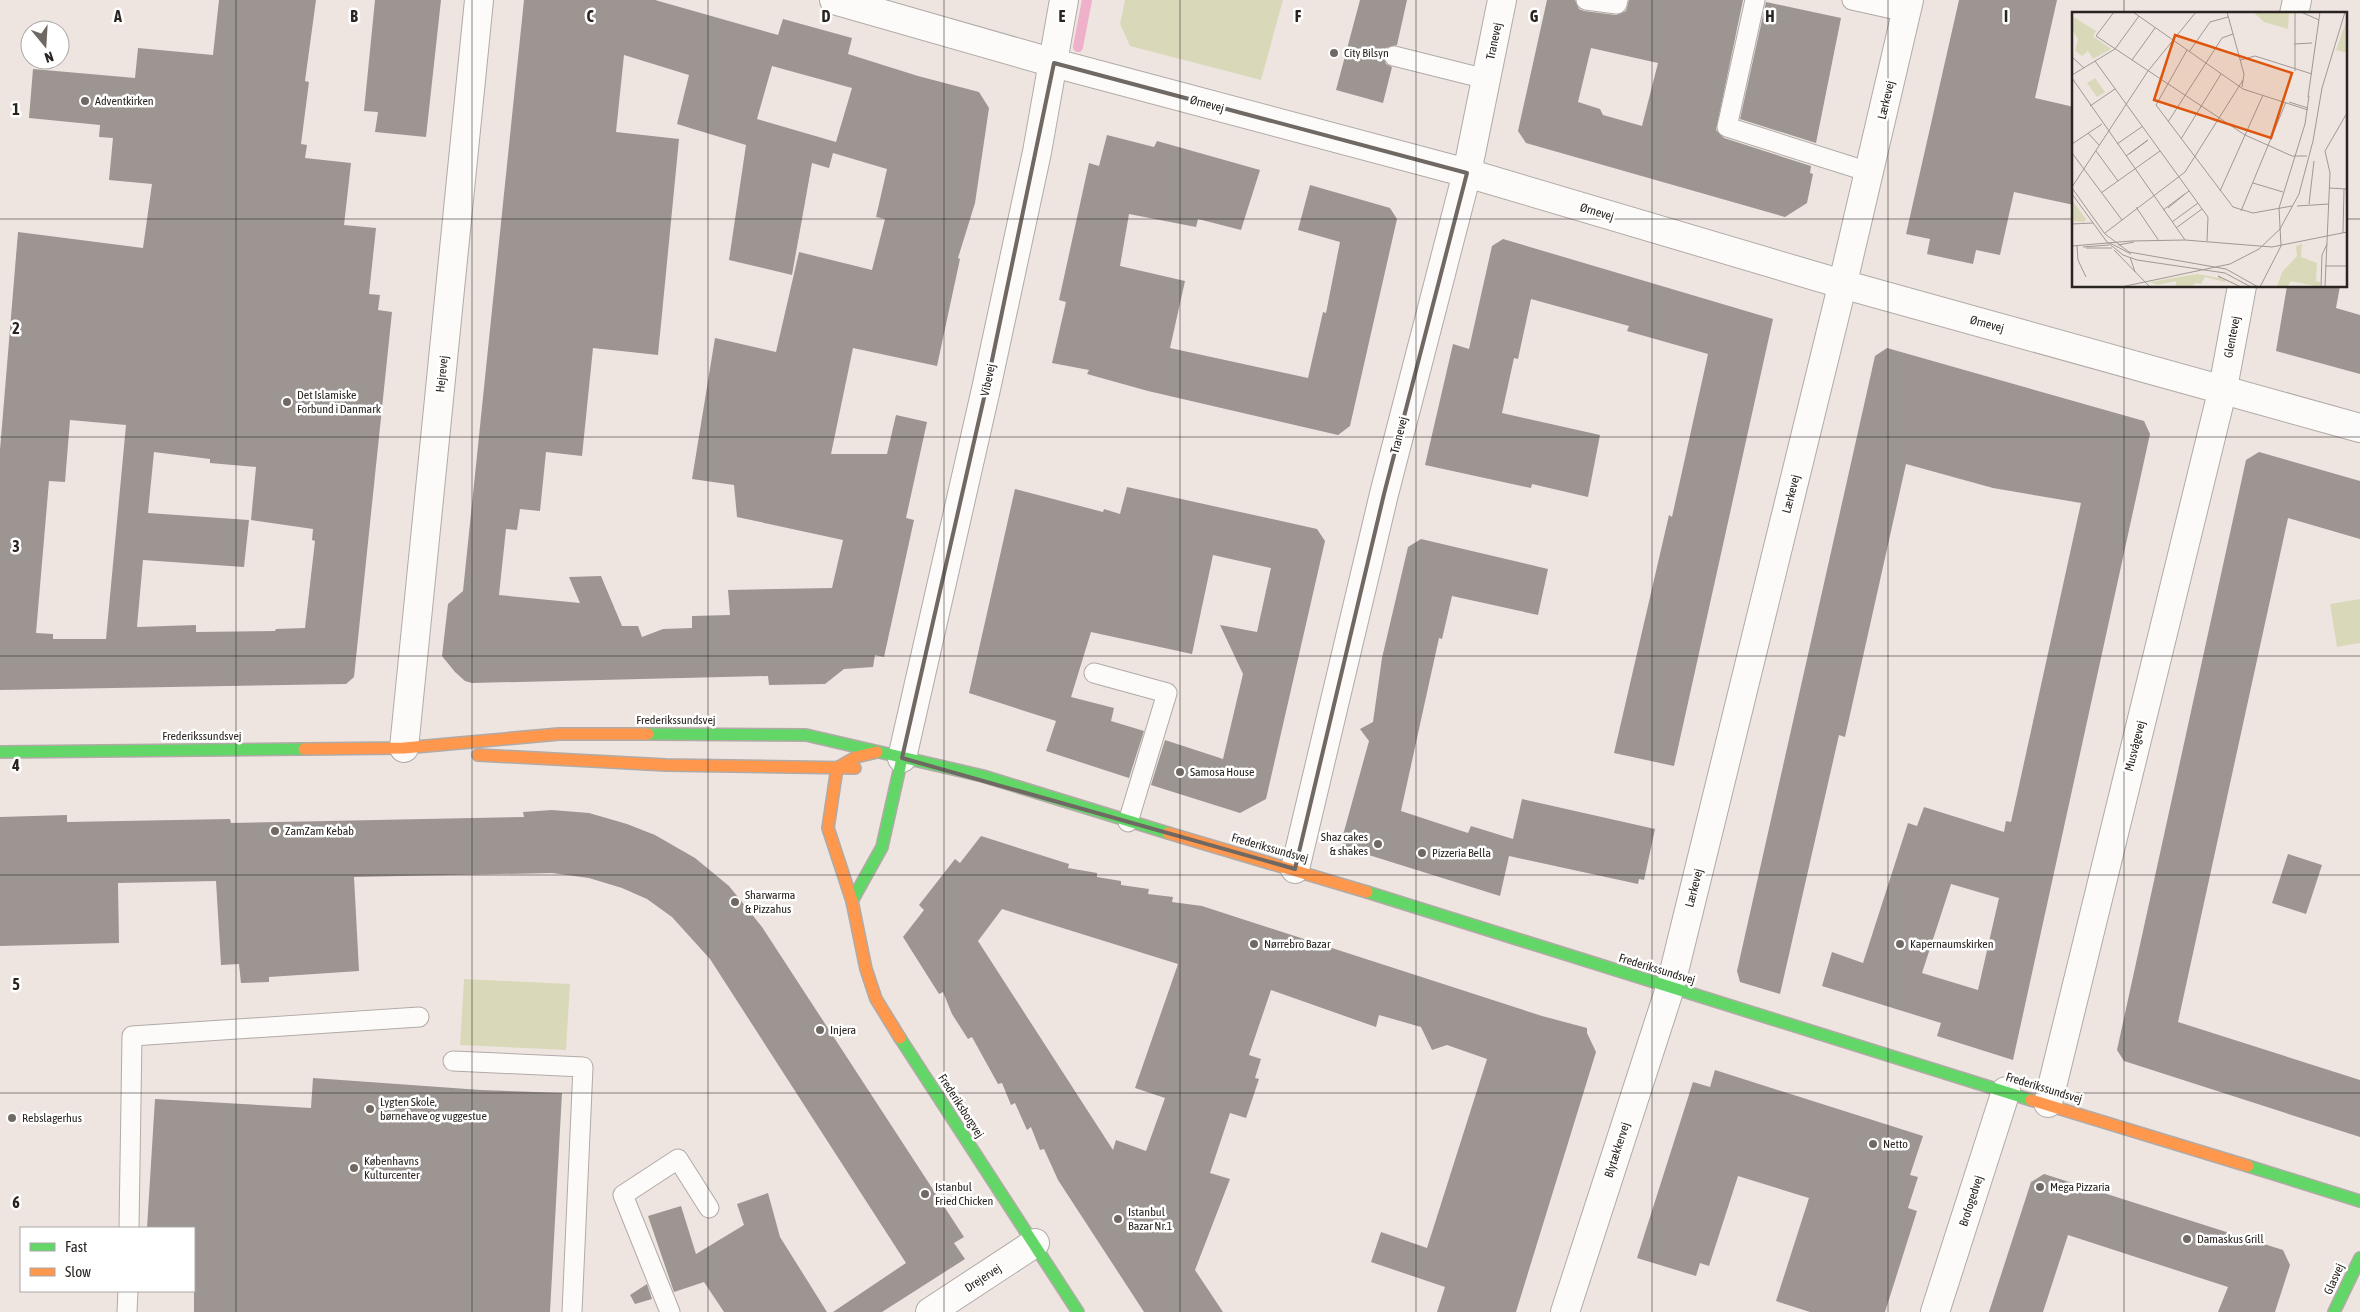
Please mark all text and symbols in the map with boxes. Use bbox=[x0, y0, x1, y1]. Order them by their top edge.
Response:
text: A bbox=[113, 7, 122, 25]
text: B bbox=[350, 7, 358, 25]
text: C bbox=[586, 7, 594, 25]
text: D bbox=[822, 7, 831, 25]
text: E bbox=[1059, 7, 1066, 25]
text: F bbox=[1295, 7, 1302, 25]
text: G bbox=[1530, 7, 1539, 25]
text: H bbox=[1765, 7, 1775, 25]
text: I bbox=[2004, 7, 2008, 25]
inset map bbox=[2072, 12, 2348, 288]
north arrow bbox=[20, 20, 70, 70]
street label: Tranevej bbox=[1483, 21, 1505, 61]
place label: City Bilsyn bbox=[1344, 46, 1389, 60]
marker: City Bilsyn bbox=[1328, 47, 1340, 59]
text: N bbox=[43, 48, 55, 66]
street label: Lærkevej bbox=[1875, 79, 1897, 121]
street label: Ørnevej bbox=[1188, 93, 1226, 115]
place label: Adventkirken bbox=[95, 94, 154, 108]
marker: Adventkirken bbox=[79, 95, 91, 107]
text: 1 bbox=[12, 100, 20, 118]
street label: Ørnevej bbox=[1578, 200, 1616, 224]
street label: Ørnevej bbox=[1968, 313, 2006, 335]
street label: Glentevej bbox=[2221, 315, 2243, 359]
text: 2 bbox=[12, 319, 20, 337]
street label: Hejrevej bbox=[433, 355, 451, 393]
street label: Vibevej bbox=[978, 363, 998, 397]
place label: Det Islamiske Forbund i Danmark bbox=[297, 388, 382, 416]
marker: Det Islamiske Forbund i Danmark bbox=[281, 396, 293, 408]
street label: Tranevej bbox=[1388, 415, 1410, 455]
street label: Lærkevej bbox=[1779, 473, 1803, 515]
text: 3 bbox=[12, 537, 20, 555]
street label: Frederikssundsvej bbox=[636, 713, 716, 727]
street label: Musvågevej bbox=[2122, 719, 2148, 773]
street label: Frederikssundsvej bbox=[162, 729, 242, 743]
text: 4 bbox=[11, 756, 20, 774]
place label: Samosa House bbox=[1190, 765, 1254, 779]
marker: Samosa House bbox=[1174, 766, 1186, 778]
place label: ZamZam Kebab bbox=[285, 824, 354, 838]
marker: ZamZam Kebab bbox=[269, 825, 281, 837]
street label: Frederikssundsvej bbox=[1230, 830, 1310, 866]
place label: Shaz cakes & shakes bbox=[1321, 830, 1368, 858]
marker: Shaz cakes & shakes bbox=[1372, 838, 1384, 850]
place label: Pizzeria Bella bbox=[1432, 846, 1491, 860]
marker: Pizzeria Bella bbox=[1416, 847, 1428, 859]
street label: Lærkevej bbox=[1682, 867, 1706, 909]
place label: Sharwarma & Pizzahus bbox=[745, 888, 795, 916]
marker: Sharwarma & Pizzahus bbox=[729, 896, 741, 908]
place label: Nørrebro Bazar bbox=[1264, 937, 1331, 951]
place label: Kapernaumskirken bbox=[1910, 937, 1994, 951]
marker: Nørrebro Bazar bbox=[1248, 938, 1260, 950]
marker: Kapernaumskirken bbox=[1894, 938, 1906, 950]
street label: Frederikssundsvej bbox=[1617, 951, 1697, 987]
text: 5 bbox=[12, 975, 20, 993]
place label: Injera bbox=[830, 1023, 856, 1037]
marker: Injera bbox=[814, 1024, 826, 1036]
street label: Frederikssundsvej bbox=[2004, 1070, 2084, 1106]
street label: Frederiksborgvej bbox=[935, 1071, 987, 1141]
place label: Lygten Skole, børnehave og vuggestue bbox=[380, 1095, 487, 1123]
marker: Lygten Skole, børnehave og vuggestue bbox=[364, 1103, 376, 1115]
place label: Rebslagerhus bbox=[22, 1111, 82, 1125]
marker: Rebslagerhus bbox=[6, 1112, 18, 1124]
street label: Blytækkervej bbox=[1601, 1121, 1633, 1179]
place label: Netto bbox=[1883, 1137, 1908, 1151]
marker: Netto bbox=[1867, 1138, 1879, 1150]
place label: Københavns Kulturcenter bbox=[364, 1154, 420, 1182]
marker: Københavns Kulturcenter bbox=[348, 1162, 360, 1174]
street label: Brofogedvej bbox=[1956, 1174, 1986, 1228]
place label: Istanbul Fried Chicken bbox=[935, 1180, 993, 1208]
place label: Mega Pizzaria bbox=[2050, 1180, 2110, 1194]
marker: Mega Pizzaria bbox=[2034, 1181, 2046, 1193]
marker: Istanbul Fried Chicken bbox=[919, 1188, 931, 1200]
text: 6 bbox=[12, 1193, 20, 1211]
place label: Istanbul Bazar Nr.1 bbox=[1128, 1205, 1173, 1233]
marker: Istanbul Bazar Nr.1 bbox=[1112, 1213, 1124, 1225]
legend bbox=[20, 1227, 195, 1292]
place label: Damaskus Grill bbox=[2197, 1232, 2265, 1246]
marker: Damaskus Grill bbox=[2181, 1233, 2193, 1245]
text: Fast bbox=[65, 1238, 87, 1255]
street label: Drejervej bbox=[962, 1261, 1004, 1295]
street label: Glasvej bbox=[2321, 1261, 2347, 1297]
text: Slow bbox=[65, 1263, 91, 1280]

